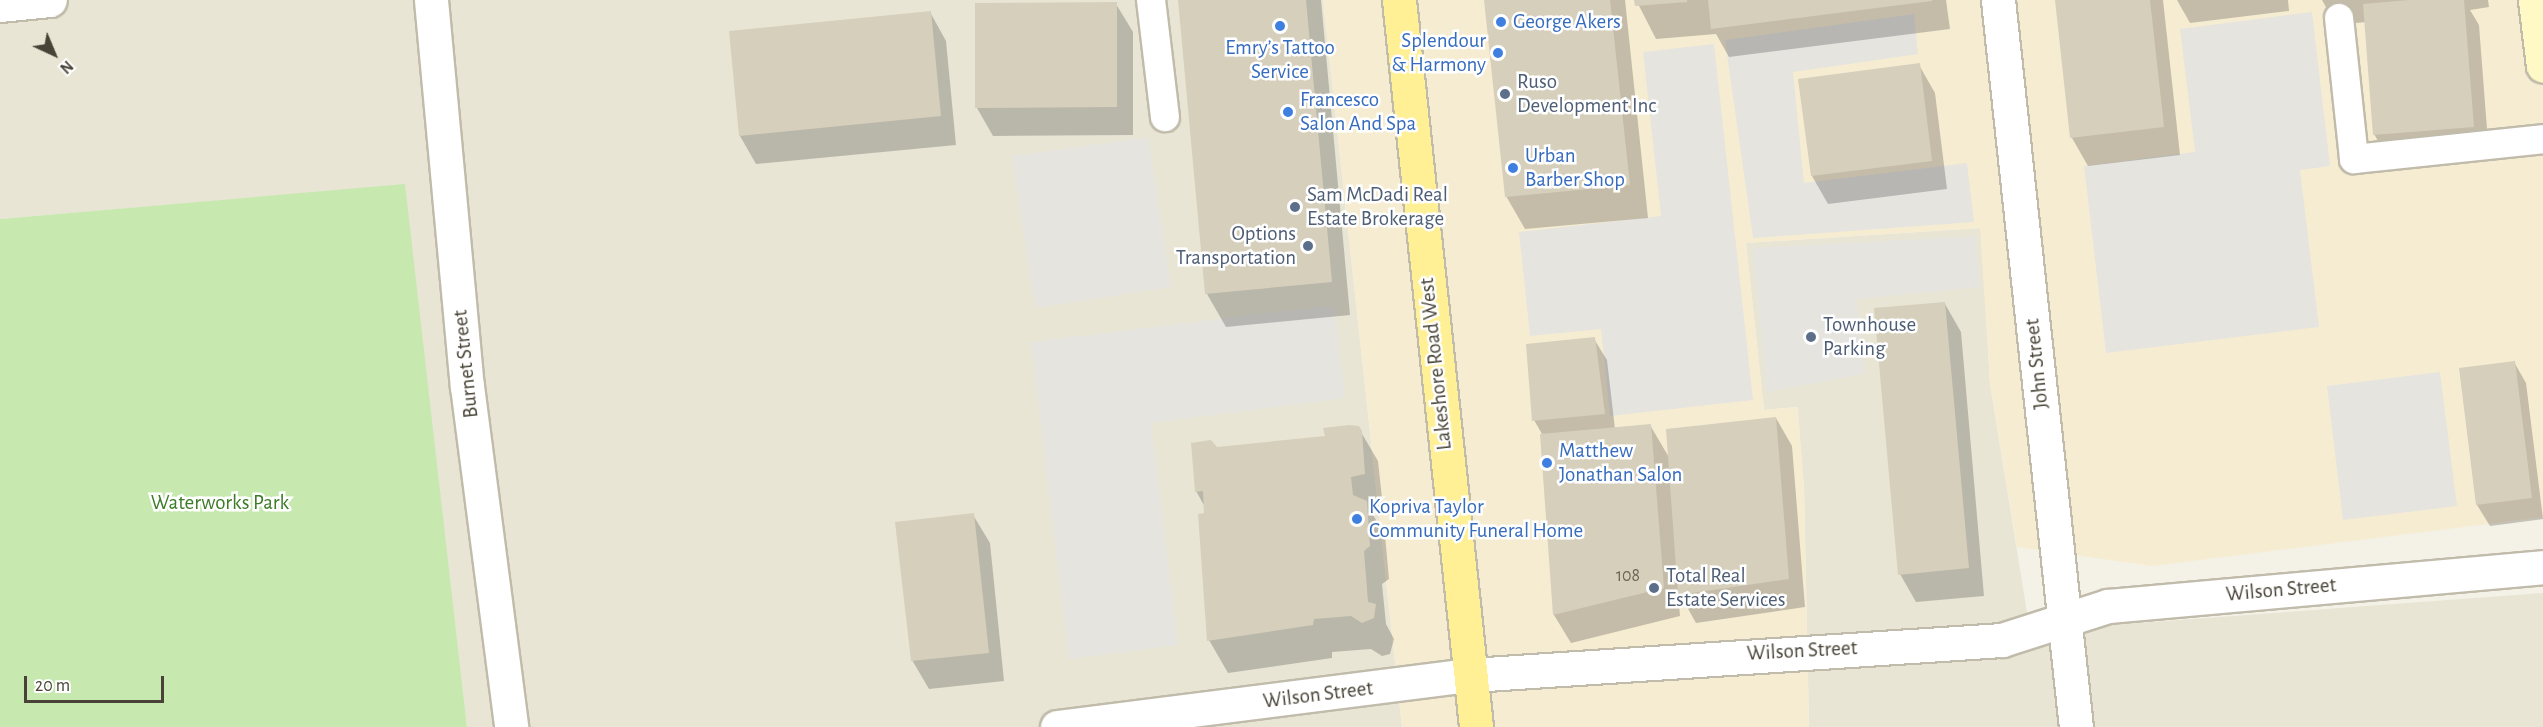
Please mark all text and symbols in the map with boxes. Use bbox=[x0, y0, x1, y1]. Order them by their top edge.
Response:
place label: George Akers bbox=[1513, 9, 1621, 35]
marker: George Akers bbox=[1494, 15, 1508, 29]
marker: Emry’s Tattoo Service bbox=[1273, 19, 1287, 33]
north arrow bbox=[24, 24, 84, 84]
place label: Splendour & Harmony bbox=[1391, 28, 1486, 78]
place label: Emry’s Tattoo Service bbox=[1225, 35, 1335, 85]
marker: Splendour & Harmony bbox=[1491, 46, 1505, 60]
text: N bbox=[57, 57, 76, 77]
place label: Ruso Development Inc bbox=[1517, 69, 1656, 119]
place label: Francesco Salon And Spa bbox=[1300, 87, 1416, 137]
marker: Ruso Development Inc bbox=[1498, 87, 1512, 101]
marker: Francesco Salon And Spa bbox=[1281, 105, 1295, 119]
place label: Urban Barber Shop bbox=[1525, 143, 1625, 193]
marker: Urban Barber Shop bbox=[1506, 161, 1520, 175]
place label: Sam McDadi Real Estate Brokerage bbox=[1307, 182, 1448, 232]
marker: Sam McDadi Real Estate Brokerage bbox=[1288, 200, 1302, 214]
place label: Options Transportation bbox=[1176, 221, 1296, 271]
marker: Options Transportation bbox=[1301, 239, 1315, 253]
street label: Lakeshore Road West bbox=[1414, 277, 1458, 451]
street label: Burnet Street bbox=[448, 309, 484, 419]
place label: Townhouse Parking bbox=[1823, 312, 1916, 362]
street label: John Street bbox=[2020, 318, 2054, 410]
marker: Townhouse Parking bbox=[1804, 330, 1818, 344]
place label: Matthew Jonathan Salon bbox=[1559, 438, 1682, 488]
marker: Matthew Jonathan Salon bbox=[1540, 456, 1554, 470]
park label: Waterworks Park bbox=[151, 490, 289, 516]
place label: Kopriva Taylor Community Funeral Home bbox=[1369, 494, 1583, 544]
marker: Kopriva Taylor Community Funeral Home bbox=[1350, 512, 1364, 526]
place label: Total Real Estate Services bbox=[1666, 563, 1786, 613]
house number: 108 bbox=[1616, 565, 1640, 587]
street label: Wilson Street bbox=[2225, 573, 2337, 607]
marker: Total Real Estate Services bbox=[1647, 581, 1661, 595]
street label: Wilson Street bbox=[1746, 636, 1858, 666]
scale bar bbox=[27, 664, 166, 702]
street label: Wilson Street bbox=[1262, 676, 1374, 714]
text: 20 m bbox=[35, 677, 70, 695]

